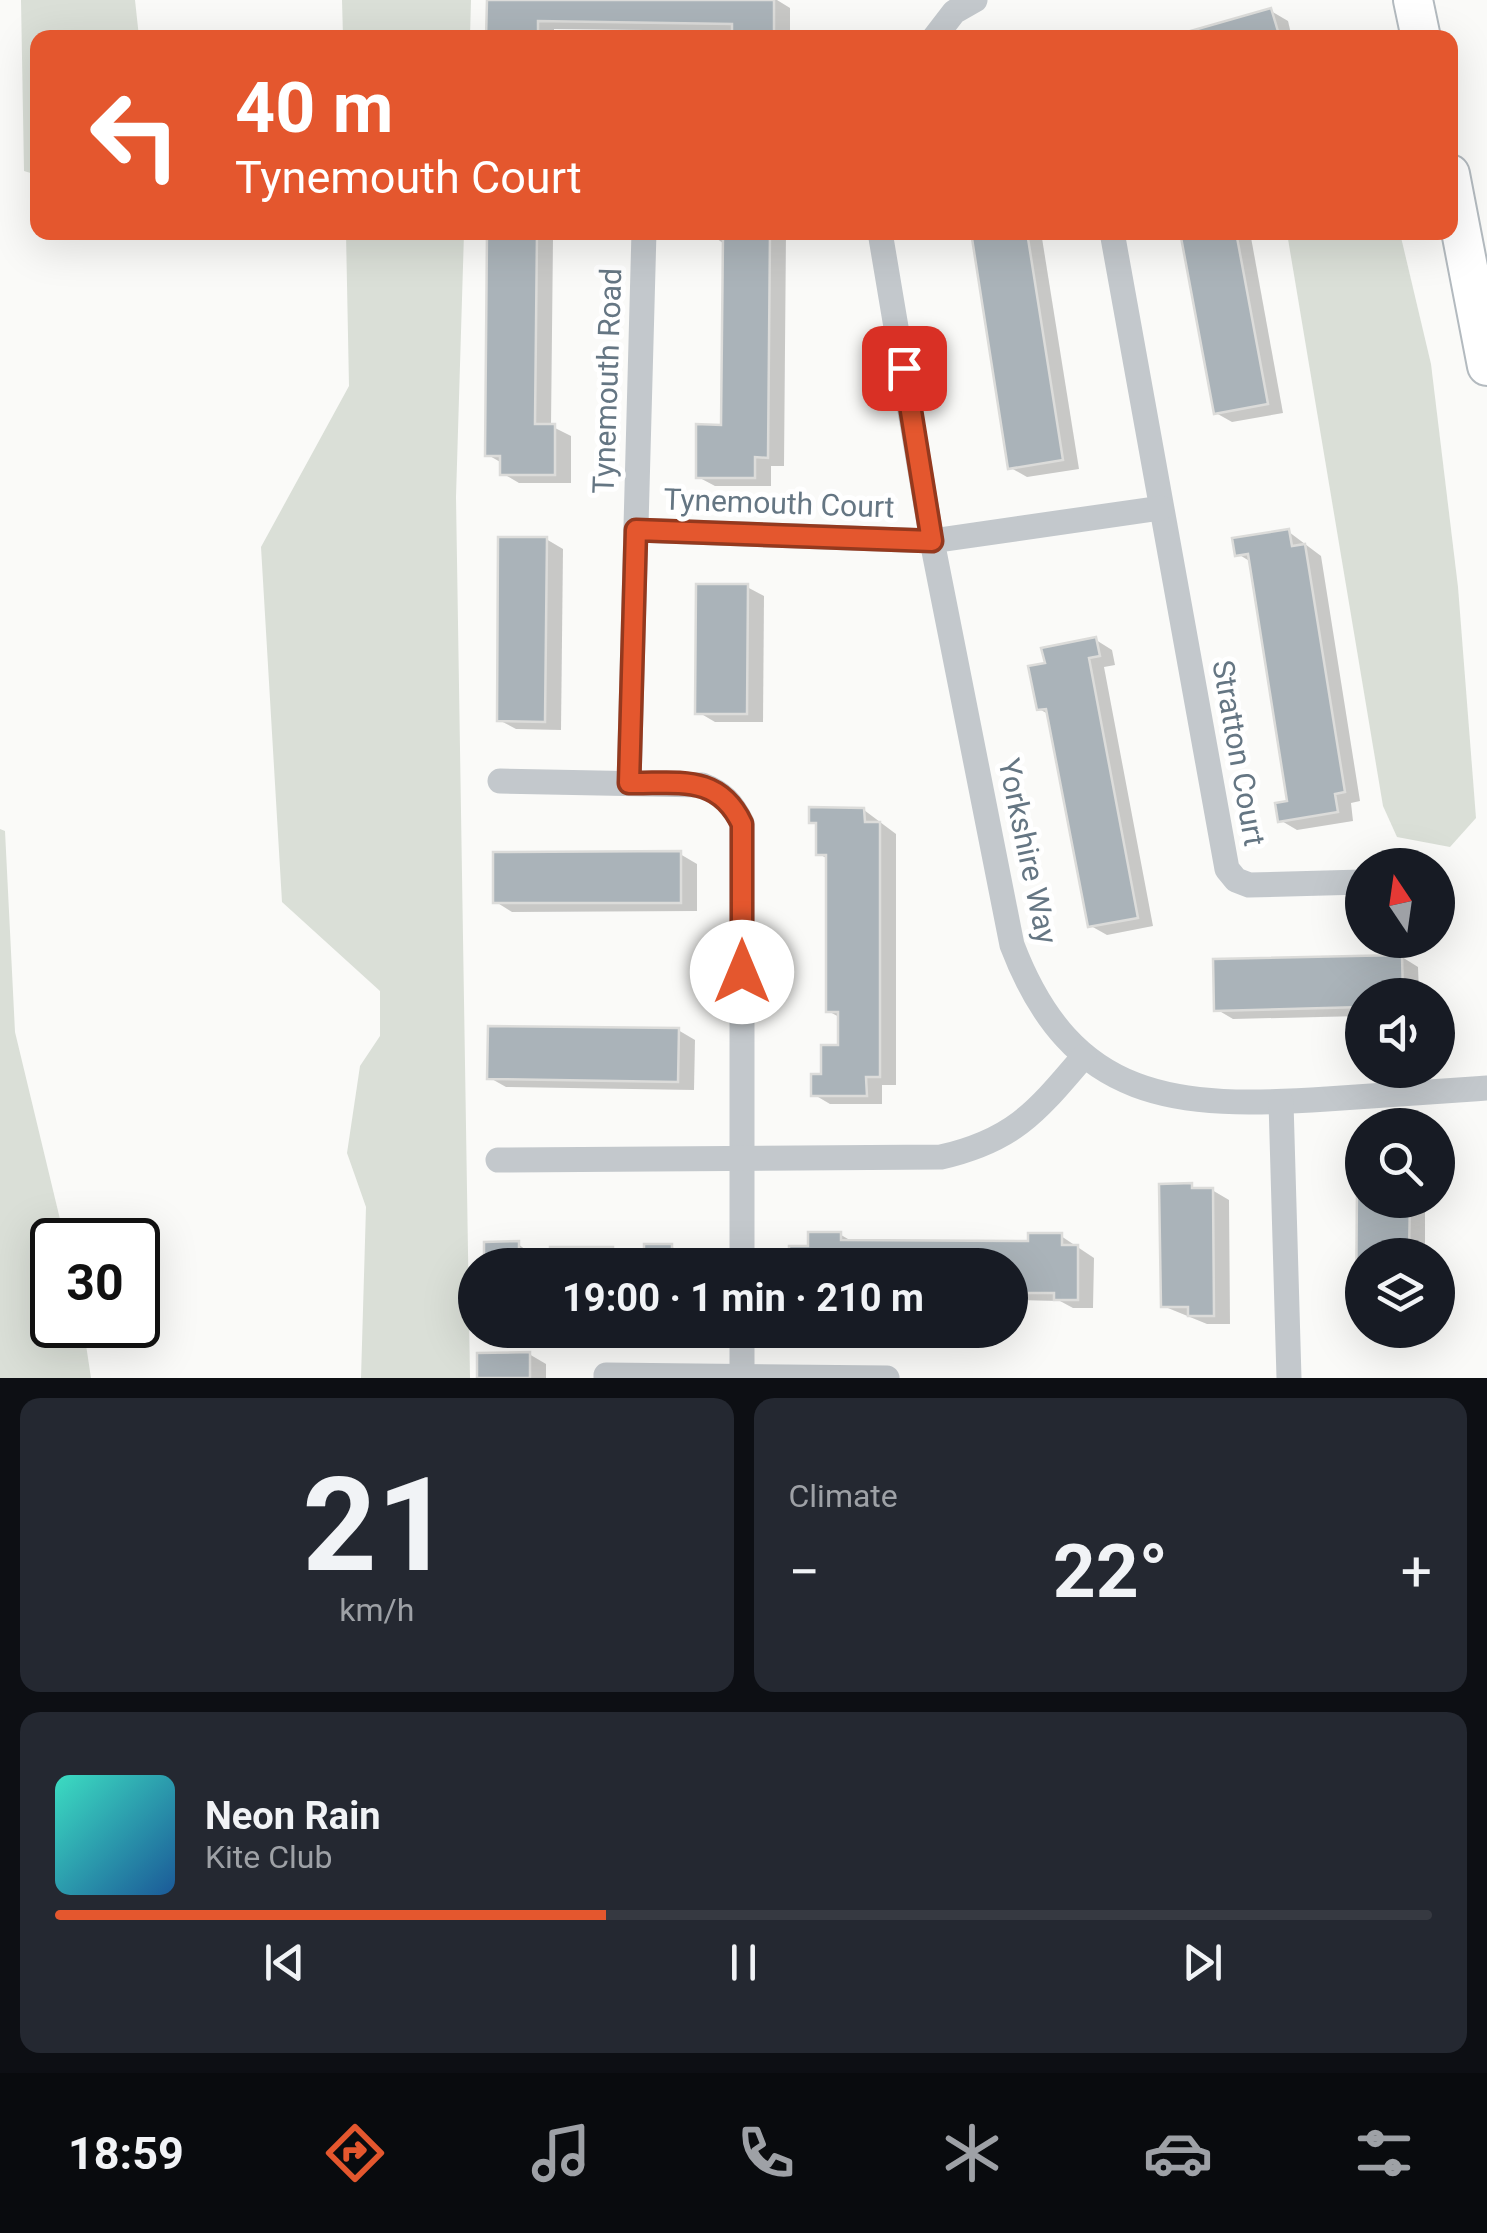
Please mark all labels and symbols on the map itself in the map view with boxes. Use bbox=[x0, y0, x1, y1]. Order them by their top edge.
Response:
street label: Tynemouth Road bbox=[586, 267, 628, 495]
pin bbox=[862, 326, 947, 411]
street label: Tynemouth Court bbox=[663, 481, 895, 525]
street label: Stratton Court bbox=[1205, 657, 1273, 849]
street label: Yorkshire Way bbox=[991, 755, 1065, 947]
north arrow bbox=[1345, 848, 1455, 958]
position arrow bbox=[690, 920, 794, 1024]
speed limit sign: 30 bbox=[30, 1218, 160, 1348]

